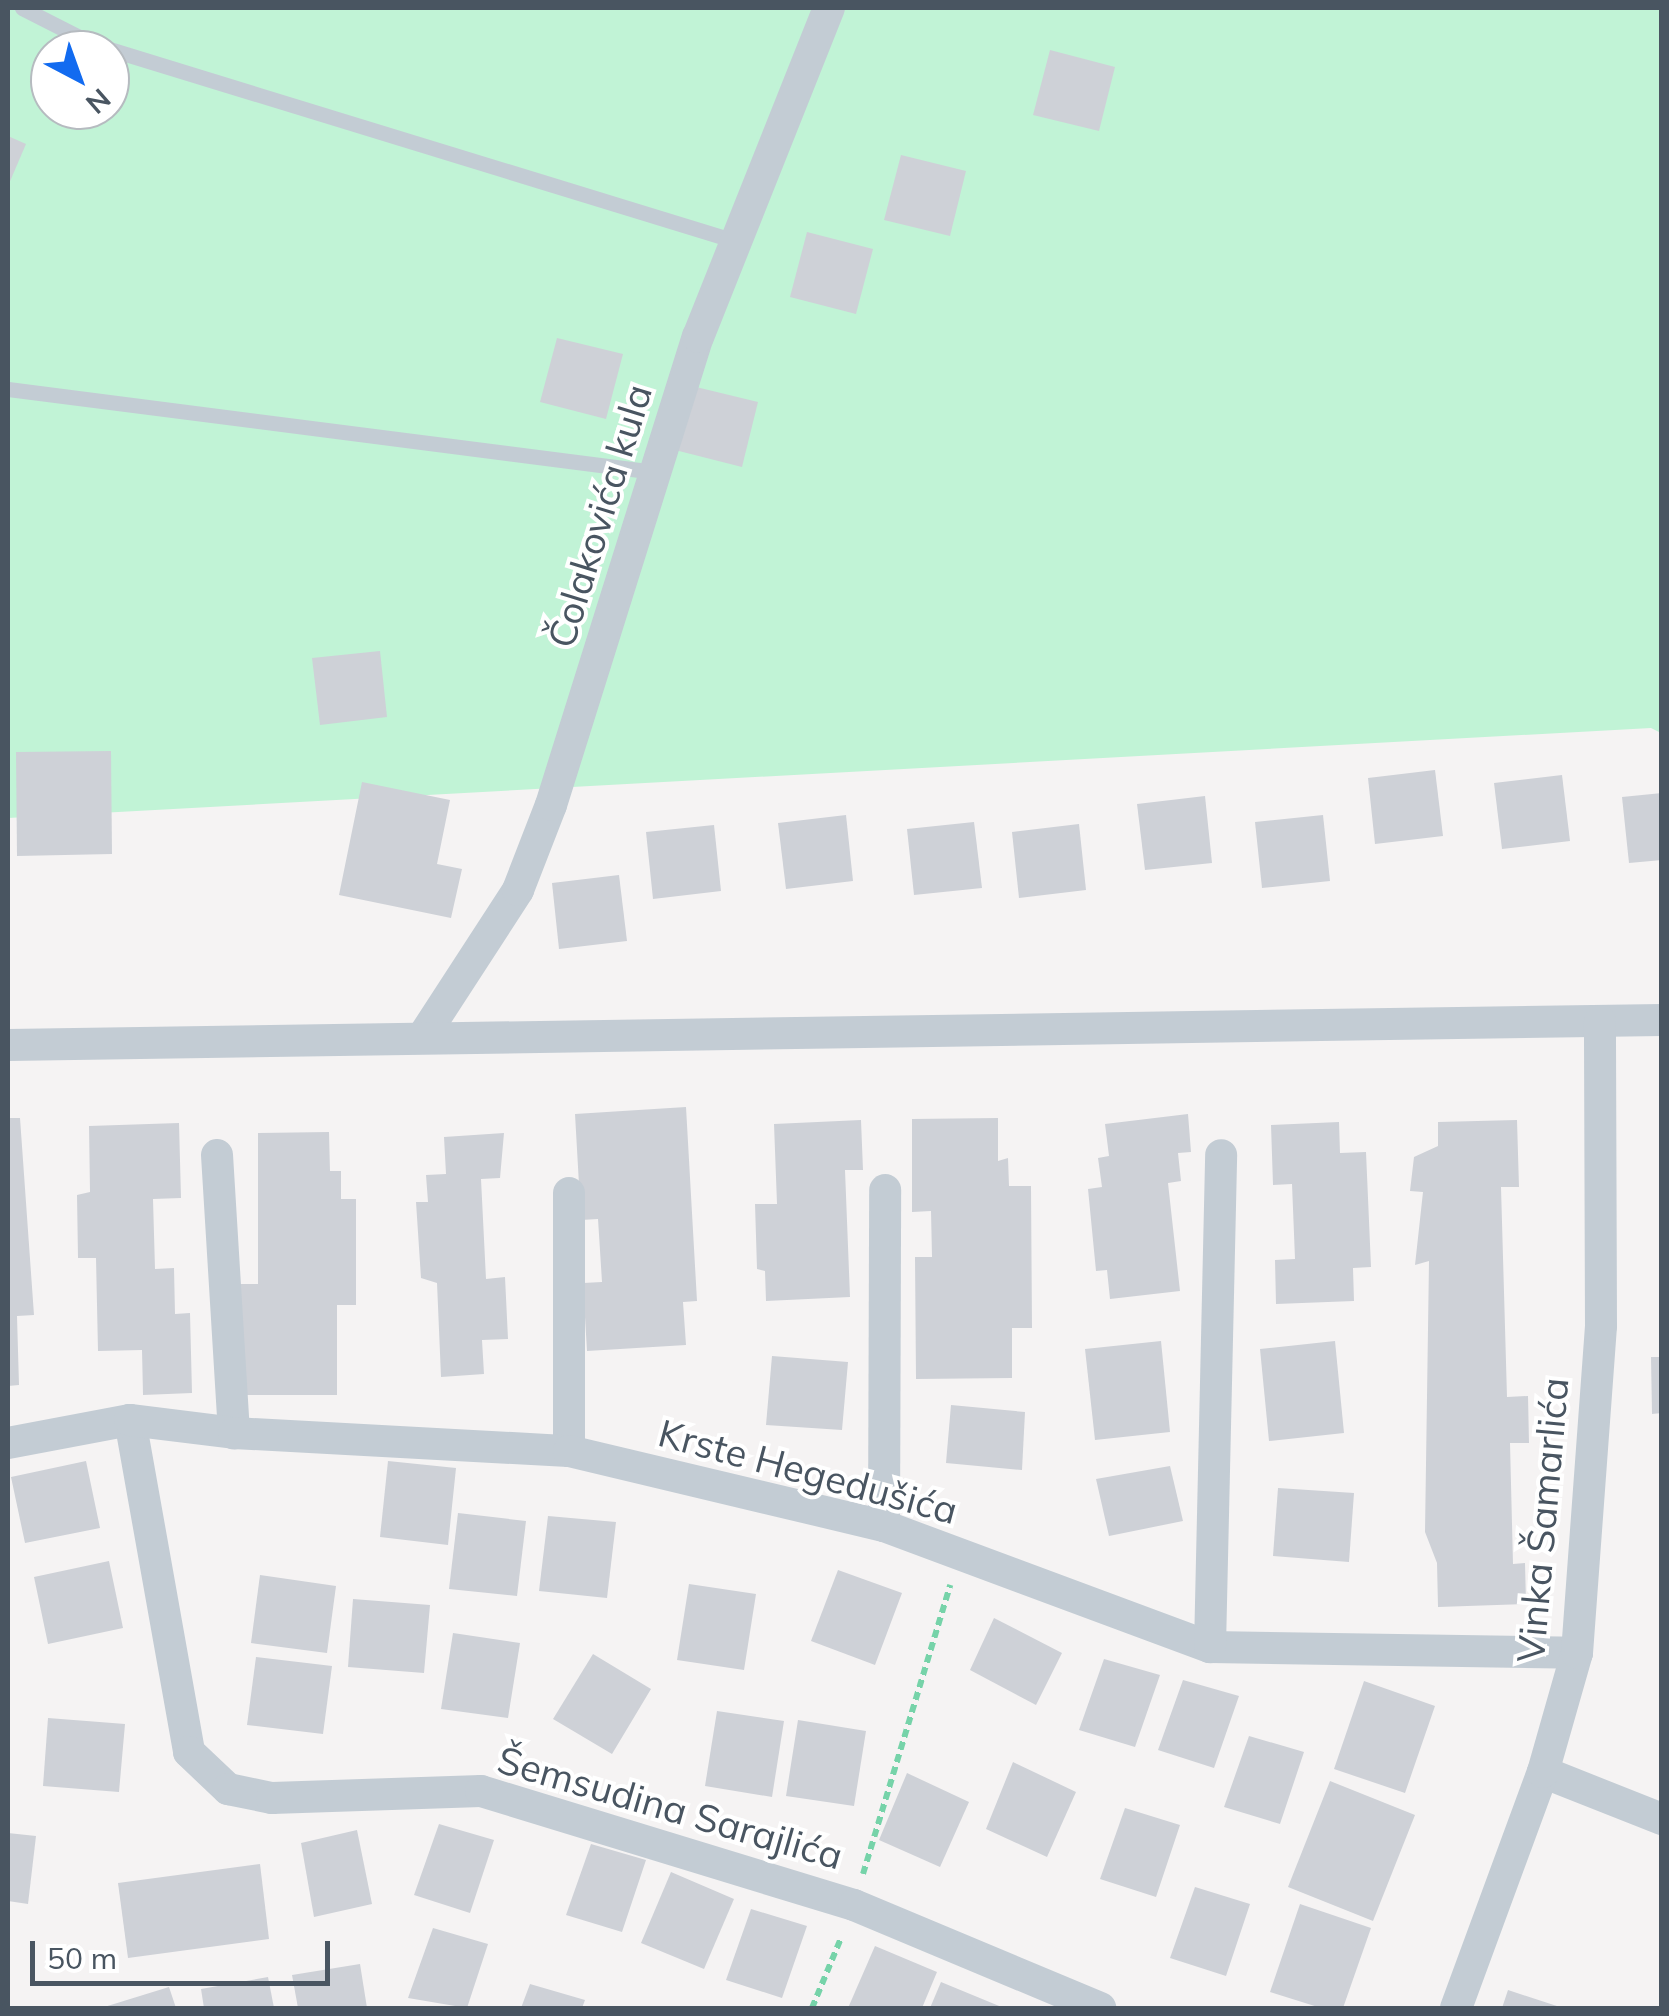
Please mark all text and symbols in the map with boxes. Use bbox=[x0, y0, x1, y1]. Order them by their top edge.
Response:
north arrow bbox=[30, 30, 130, 130]
text: N bbox=[79, 81, 118, 122]
street label: Čolakovića kula bbox=[538, 379, 662, 653]
street label: Vinka Šamarlića bbox=[1508, 1376, 1578, 1664]
street label: Krste Hegedušića bbox=[654, 1410, 962, 1534]
street label: Šemsudina Sarajlića bbox=[492, 1737, 848, 1879]
scale bar bbox=[35, 1921, 335, 1983]
text: 50 m bbox=[47, 1939, 117, 1977]

